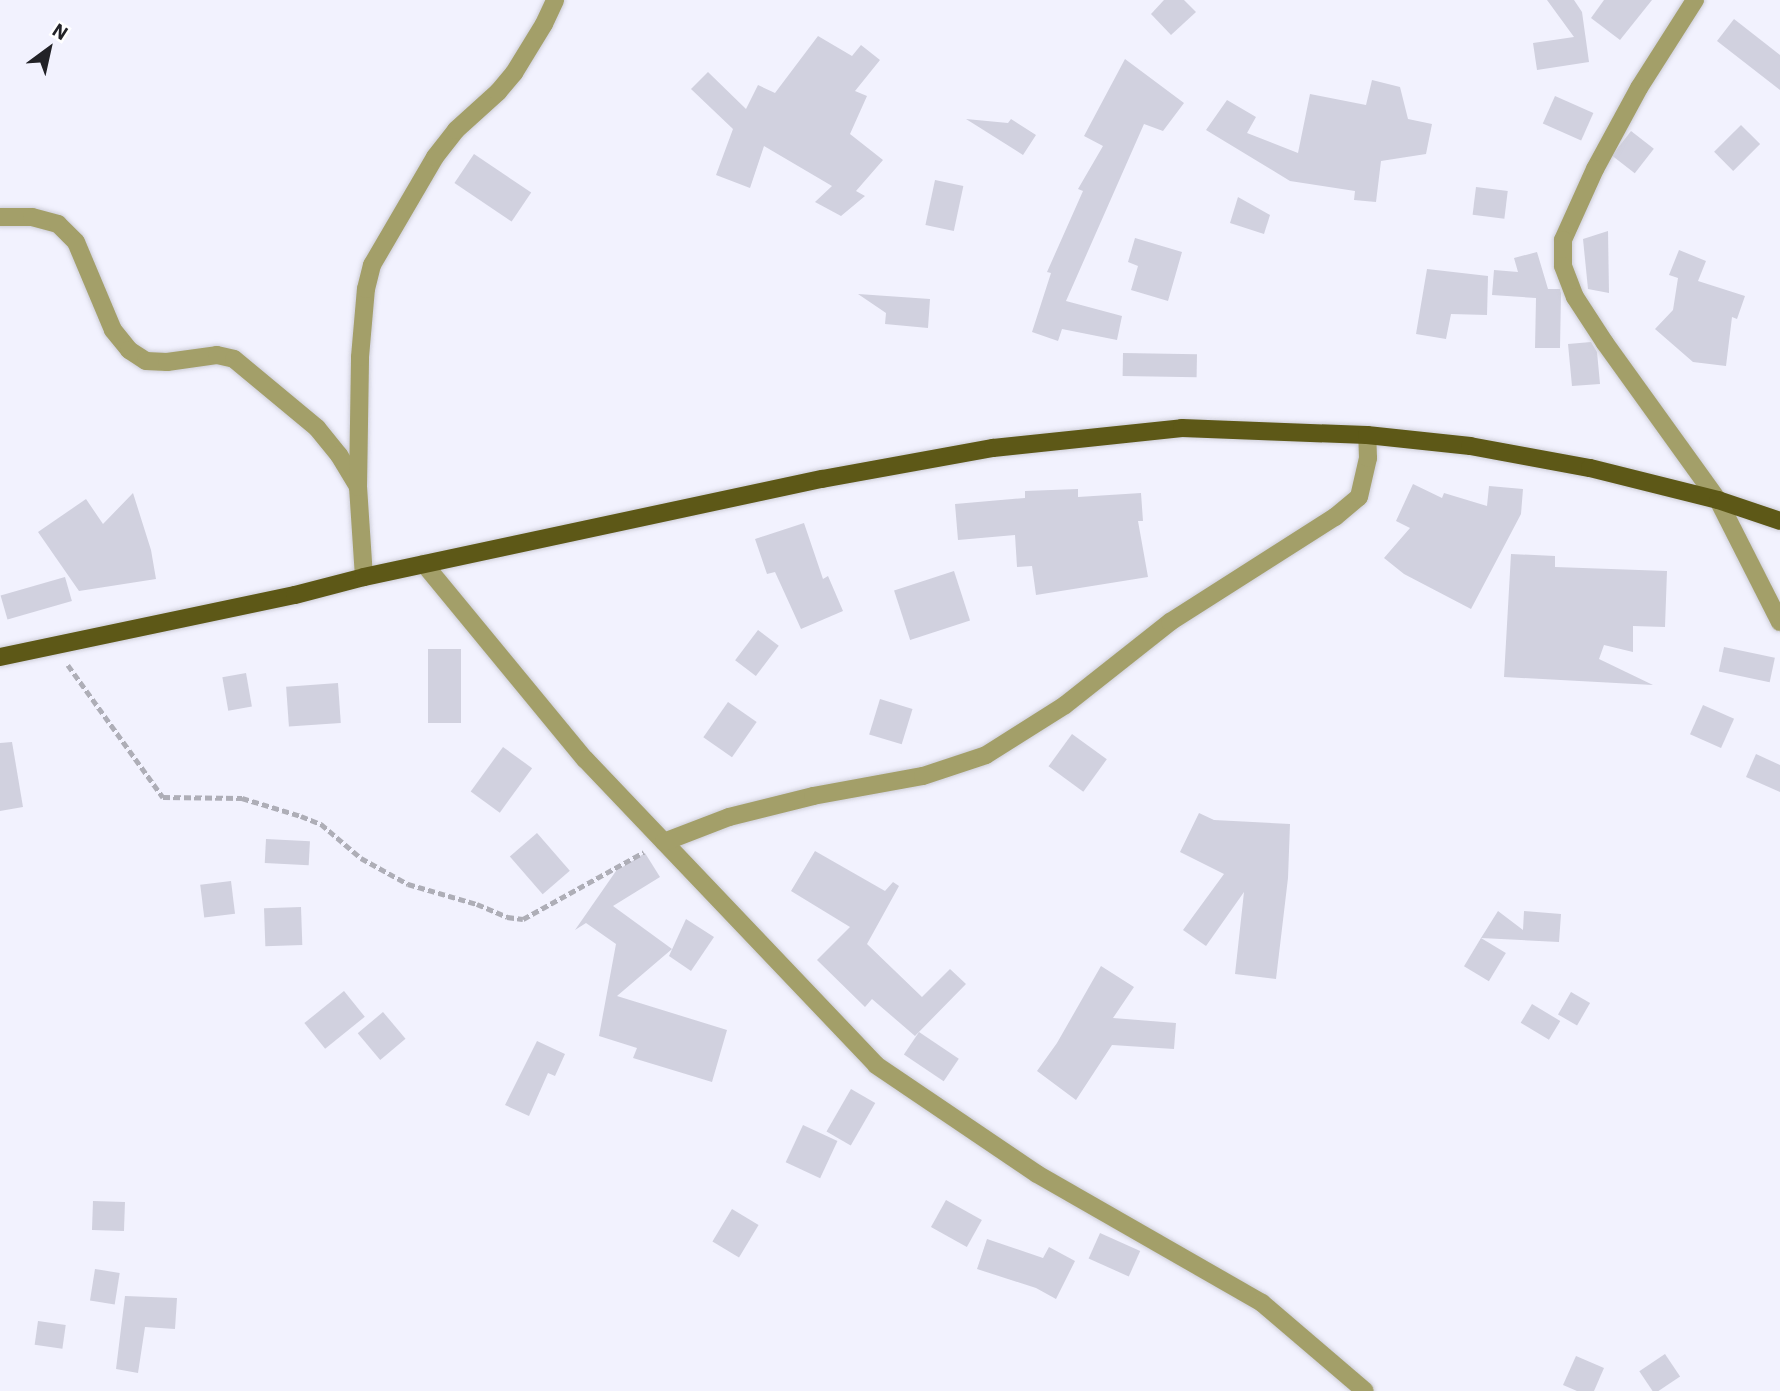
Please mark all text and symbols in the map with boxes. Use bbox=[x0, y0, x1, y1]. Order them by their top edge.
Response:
north arrow bbox=[14, 14, 84, 84]
text: N bbox=[48, 18, 73, 45]

